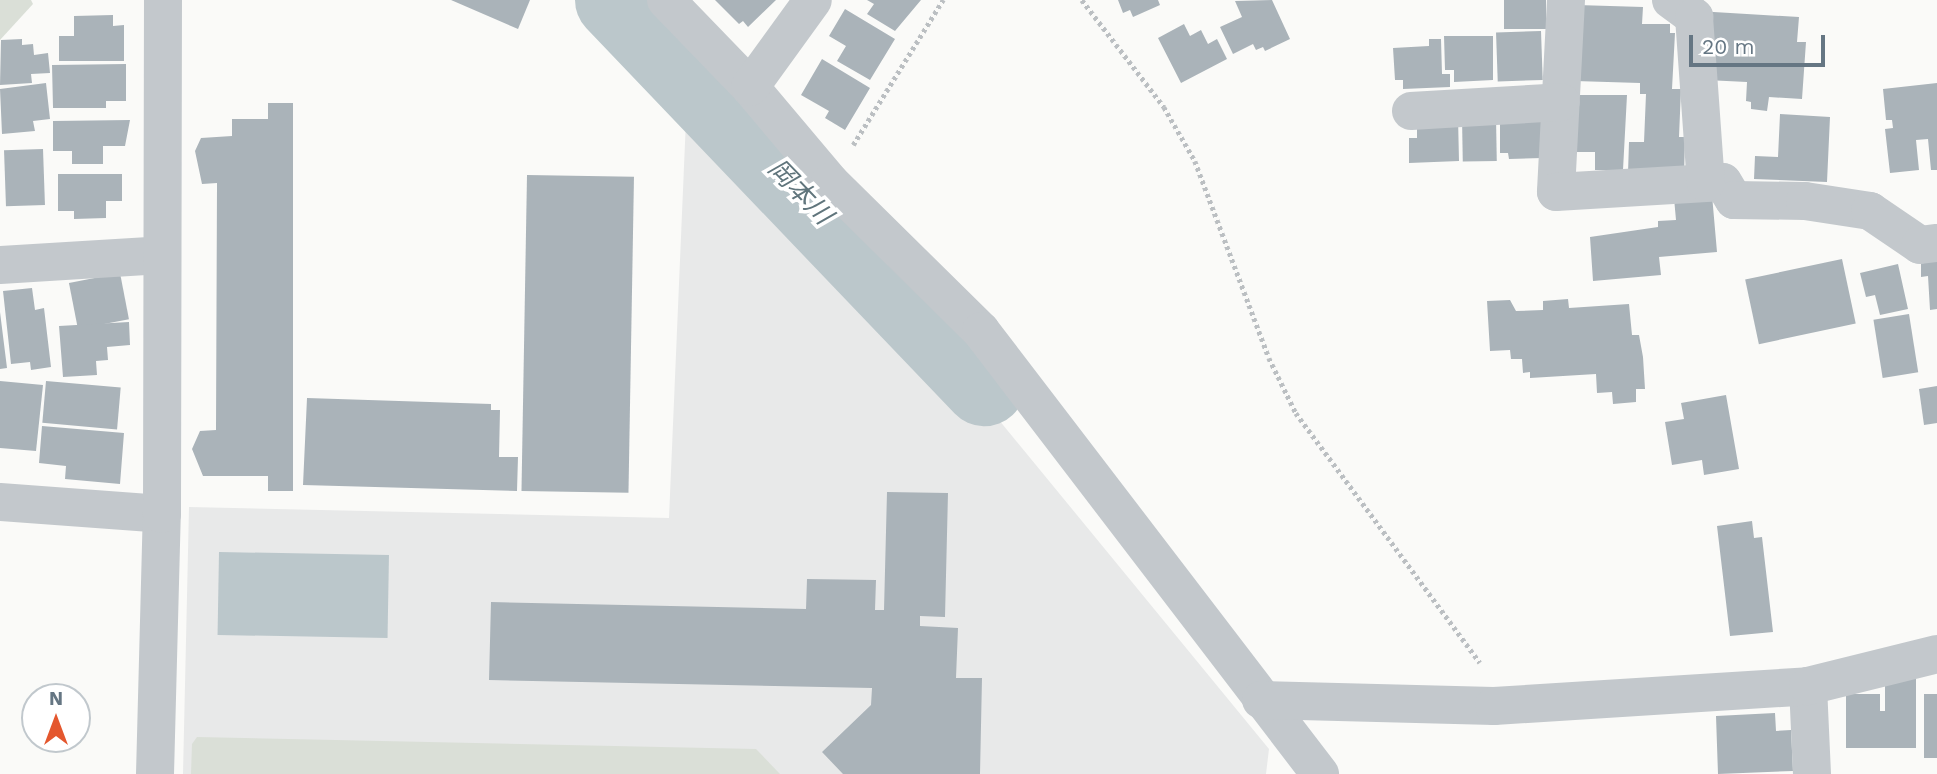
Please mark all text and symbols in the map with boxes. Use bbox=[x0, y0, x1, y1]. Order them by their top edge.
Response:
scale bar bbox=[1692, 21, 1828, 65]
text: 20 m bbox=[1702, 34, 1754, 59]
water label: 岡本川 bbox=[762, 153, 838, 231]
north arrow bbox=[21, 683, 91, 753]
text: N bbox=[49, 687, 63, 710]

